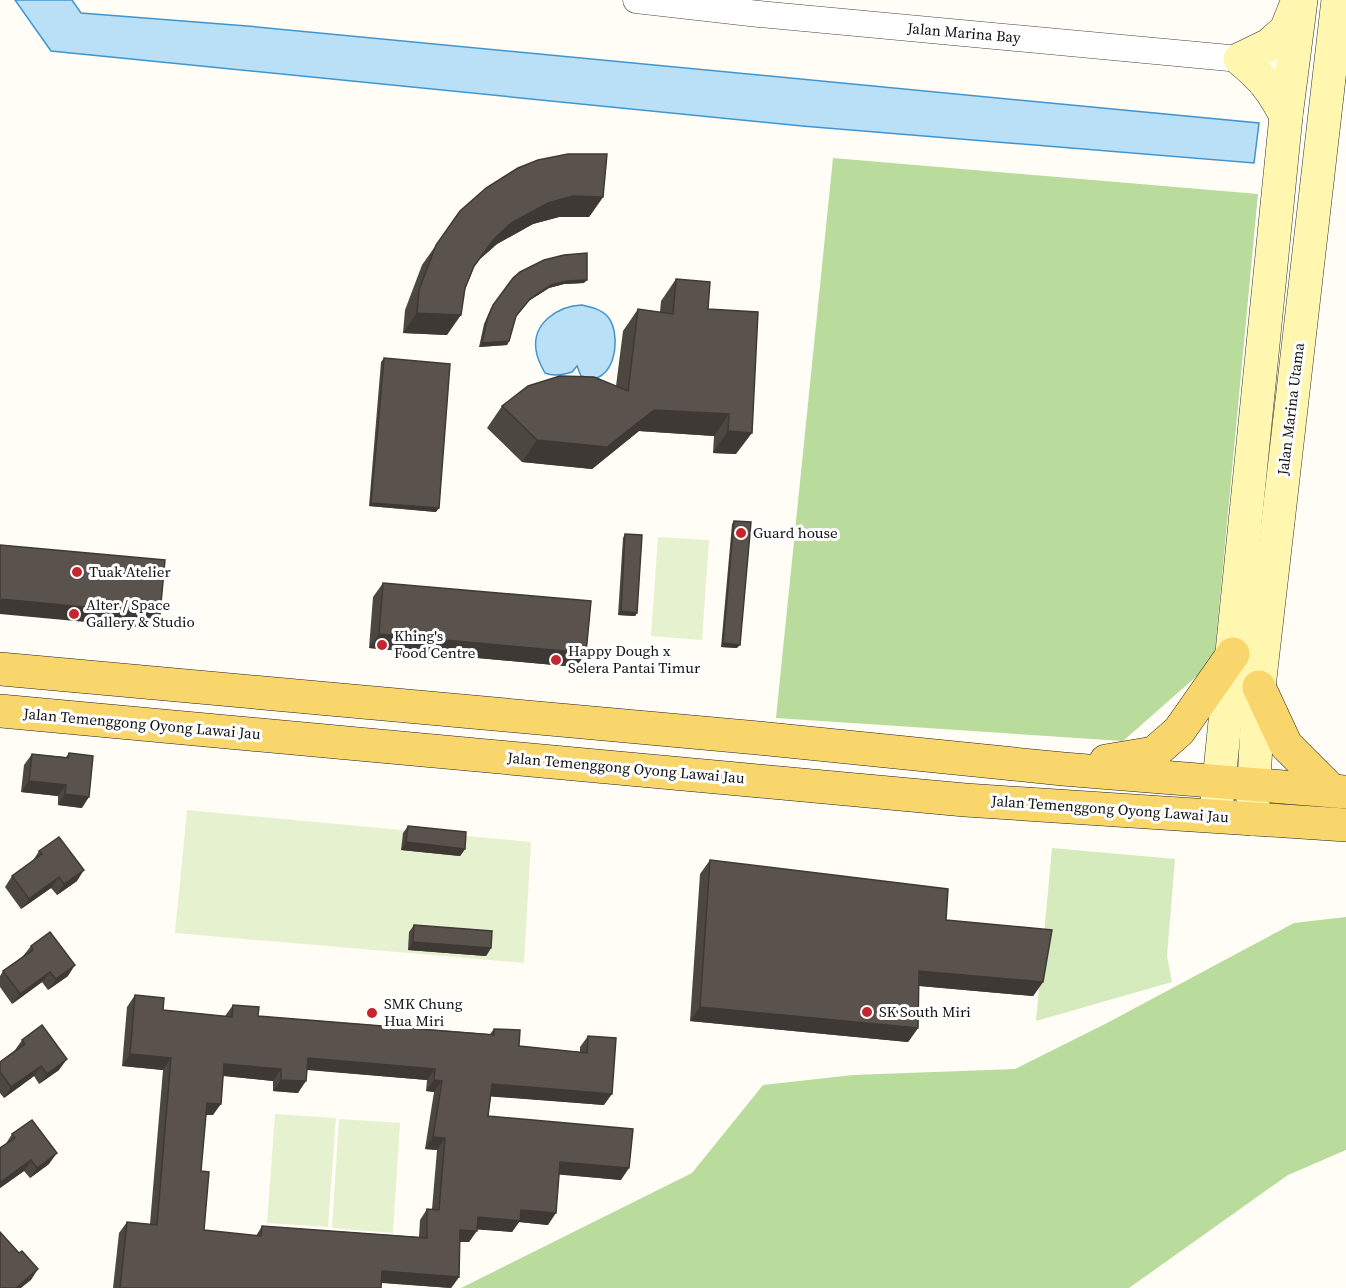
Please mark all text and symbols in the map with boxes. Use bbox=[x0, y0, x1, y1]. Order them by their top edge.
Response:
street label: Jalan Marina Bay bbox=[905, 17, 1022, 48]
street label: Jalan Marina Utama bbox=[1272, 341, 1309, 477]
place label: Guard house bbox=[753, 522, 838, 543]
marker: Guard house bbox=[734, 526, 748, 540]
place label: Tuak Atelier bbox=[89, 561, 171, 582]
marker: Tuak Atelier bbox=[70, 565, 84, 579]
place label: Alter / Space Gallery & Studio bbox=[86, 594, 195, 632]
marker: Alter / Space Gallery & Studio bbox=[67, 607, 81, 621]
place label: Khing's Food Centre bbox=[394, 625, 476, 663]
marker: Khing's Food Centre bbox=[375, 638, 389, 652]
place label: Happy Dough x Selera Pantai Timur bbox=[568, 640, 701, 678]
marker: Happy Dough x Selera Pantai Timur bbox=[549, 653, 563, 667]
street label: Jalan Temenggong Oyong Lawai Jau bbox=[22, 703, 262, 744]
street label: Jalan Temenggong Oyong Lawai Jau bbox=[506, 747, 746, 788]
street label: Jalan Temenggong Oyong Lawai Jau bbox=[990, 790, 1230, 827]
place label: SMK Chung Hua Miri bbox=[384, 993, 463, 1031]
place label: SK South Miri bbox=[879, 1001, 971, 1022]
marker: SK South Miri bbox=[860, 1005, 874, 1019]
marker: SMK Chung Hua Miri bbox=[365, 1006, 379, 1020]

